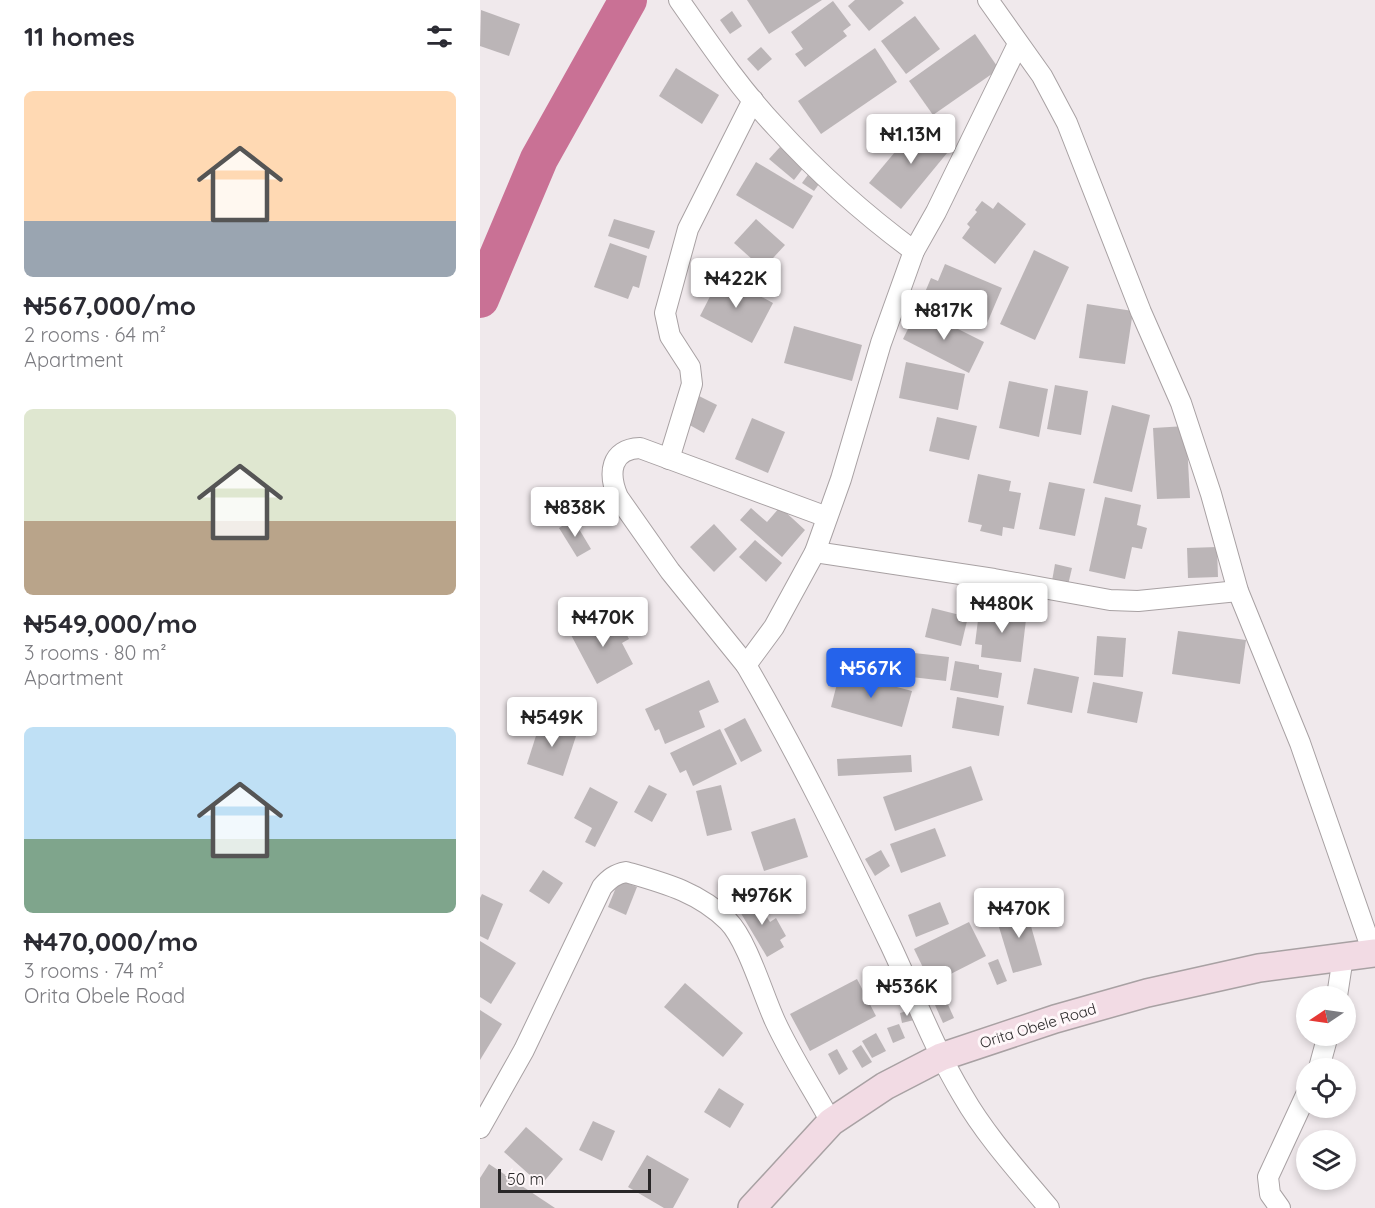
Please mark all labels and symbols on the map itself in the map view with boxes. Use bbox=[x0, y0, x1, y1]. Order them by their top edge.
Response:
pin: ₦1.13M bbox=[862, 114, 960, 165]
pin: ₦422K bbox=[694, 258, 778, 309]
pin: ₦817K bbox=[902, 290, 986, 341]
pin: ₦838K bbox=[533, 487, 617, 538]
pin: ₦480K bbox=[960, 583, 1044, 634]
pin: ₦470K bbox=[561, 597, 645, 648]
pin: ₦567K bbox=[829, 648, 913, 699]
pin: ₦549K bbox=[510, 697, 594, 748]
pin: ₦976K bbox=[720, 875, 804, 926]
pin: ₦470K bbox=[977, 888, 1061, 939]
pin: ₦536K bbox=[865, 966, 949, 1017]
north arrow bbox=[1296, 986, 1356, 1046]
street label: Orita Obele Road bbox=[977, 999, 1098, 1052]
scale bar bbox=[498, 1166, 651, 1194]

